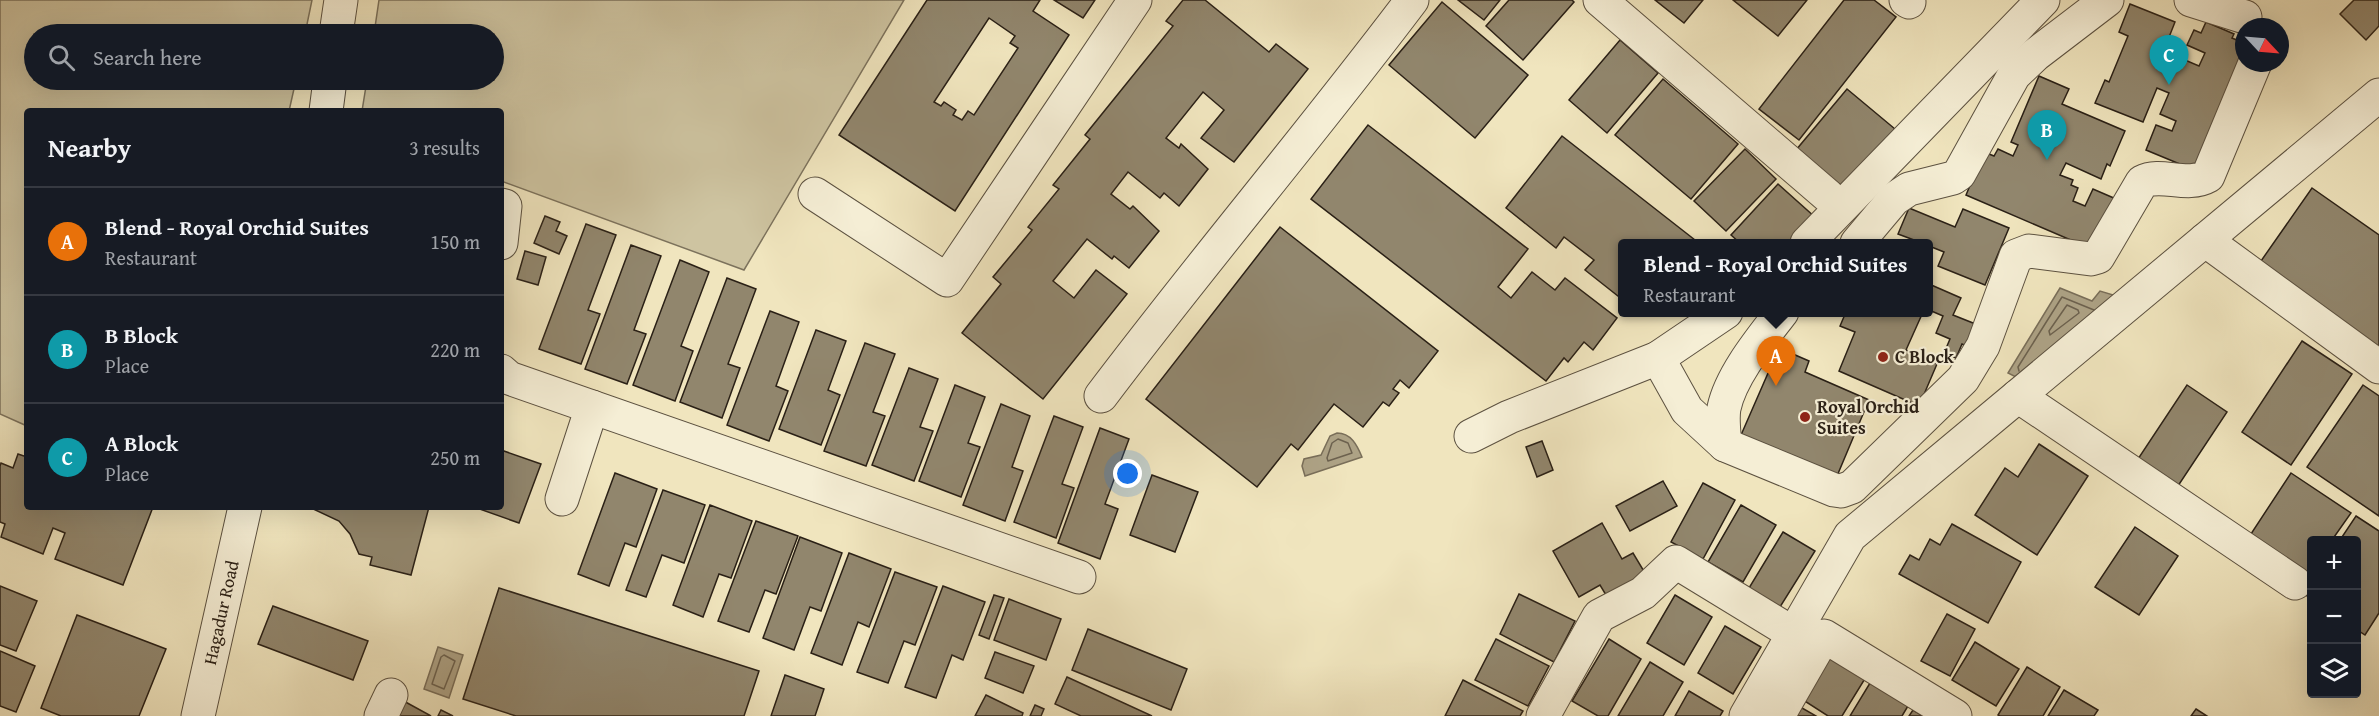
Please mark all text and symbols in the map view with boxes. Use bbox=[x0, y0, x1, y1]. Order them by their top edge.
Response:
north arrow bbox=[2235, 18, 2289, 72]
search box bbox=[24, 24, 504, 90]
pin: C bbox=[2150, 36, 2188, 85]
icon: search bbox=[45, 41, 78, 74]
text: Search here bbox=[93, 41, 202, 73]
pin: B bbox=[2028, 110, 2066, 160]
text: Nearby bbox=[48, 128, 131, 167]
text: 3 results bbox=[409, 133, 480, 162]
text: Blend - Royal Orchid Suites bbox=[105, 211, 369, 243]
text: A bbox=[61, 227, 74, 256]
text: 150 m bbox=[430, 227, 480, 256]
popup bbox=[1618, 239, 1933, 317]
text: Restaurant bbox=[105, 243, 197, 272]
text: Blend - Royal Orchid Suites bbox=[1643, 248, 1908, 280]
text: Restaurant bbox=[1643, 280, 1735, 309]
text: B Block bbox=[105, 319, 178, 351]
text: B bbox=[61, 335, 74, 364]
text: 220 m bbox=[430, 335, 480, 364]
pin: A bbox=[1756, 336, 1796, 386]
place label: C Block bbox=[1895, 343, 1954, 370]
marker: C Block bbox=[1876, 350, 1890, 364]
text: Place bbox=[105, 351, 149, 380]
place label: Royal Orchid Suites bbox=[1817, 393, 1920, 441]
marker: Royal Orchid Suites bbox=[1798, 410, 1812, 424]
text: A Block bbox=[105, 427, 178, 459]
text: C bbox=[62, 443, 73, 472]
text: 250 m bbox=[430, 443, 480, 472]
text: Place bbox=[105, 459, 149, 488]
your location bbox=[1113, 459, 1142, 488]
map controls bbox=[2307, 536, 2361, 698]
button: + bbox=[2307, 536, 2361, 590]
street label: Hagadur Road bbox=[196, 557, 246, 667]
button: − bbox=[2307, 590, 2361, 644]
button: layers bbox=[2307, 644, 2361, 698]

